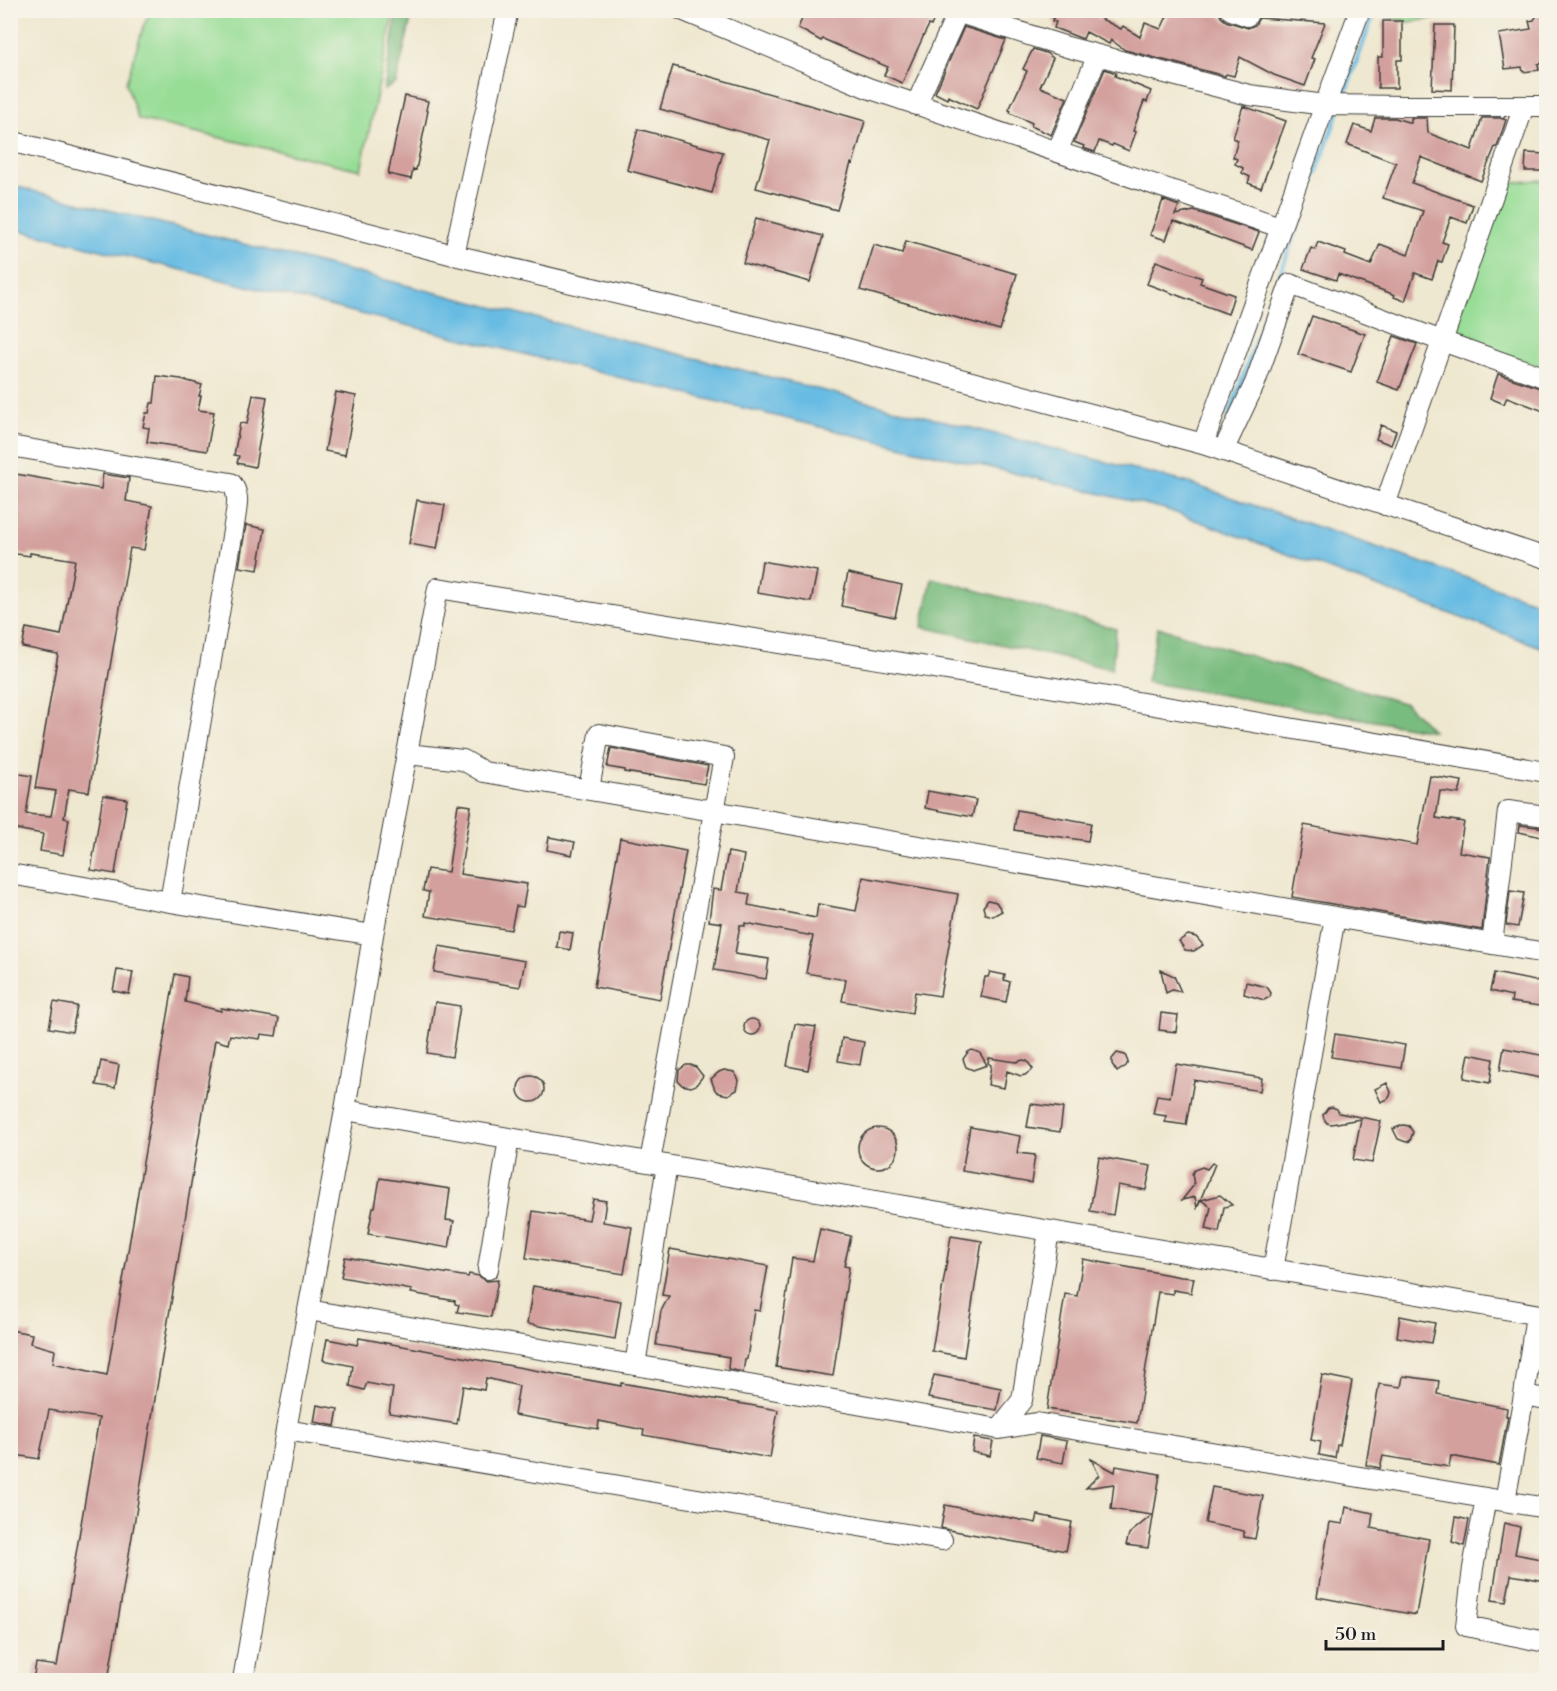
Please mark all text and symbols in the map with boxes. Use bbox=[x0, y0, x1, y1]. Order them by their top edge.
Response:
scale bar bbox=[1326, 1613, 1443, 1651]
text: 50 m bbox=[1335, 1623, 1377, 1646]

